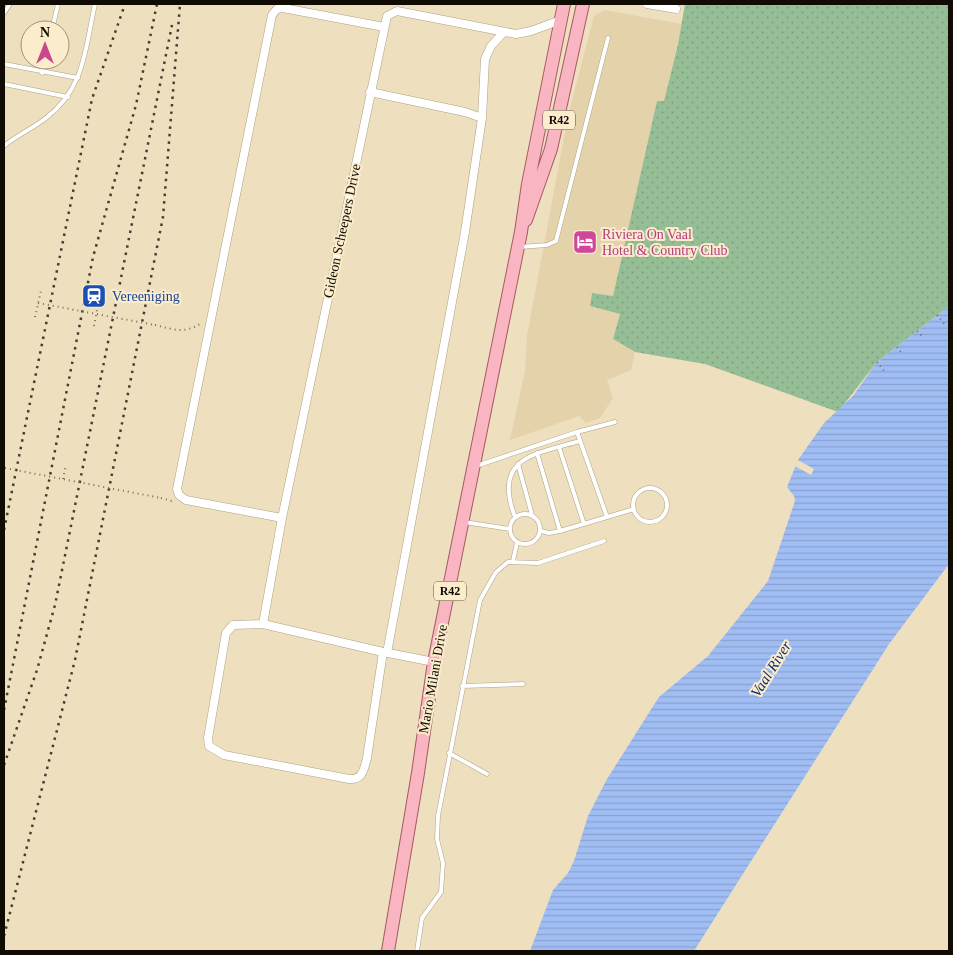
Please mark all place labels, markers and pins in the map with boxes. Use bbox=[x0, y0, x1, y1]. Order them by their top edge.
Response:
place label: Riviera On Vaal Hotel & Country Club bbox=[602, 227, 728, 258]
hotel icon: Riviera On Vaal Hotel & Country Club bbox=[572, 229, 598, 255]
station icon: Vereeniging bbox=[81, 283, 107, 309]
place label: Vereeniging bbox=[112, 289, 180, 304]

